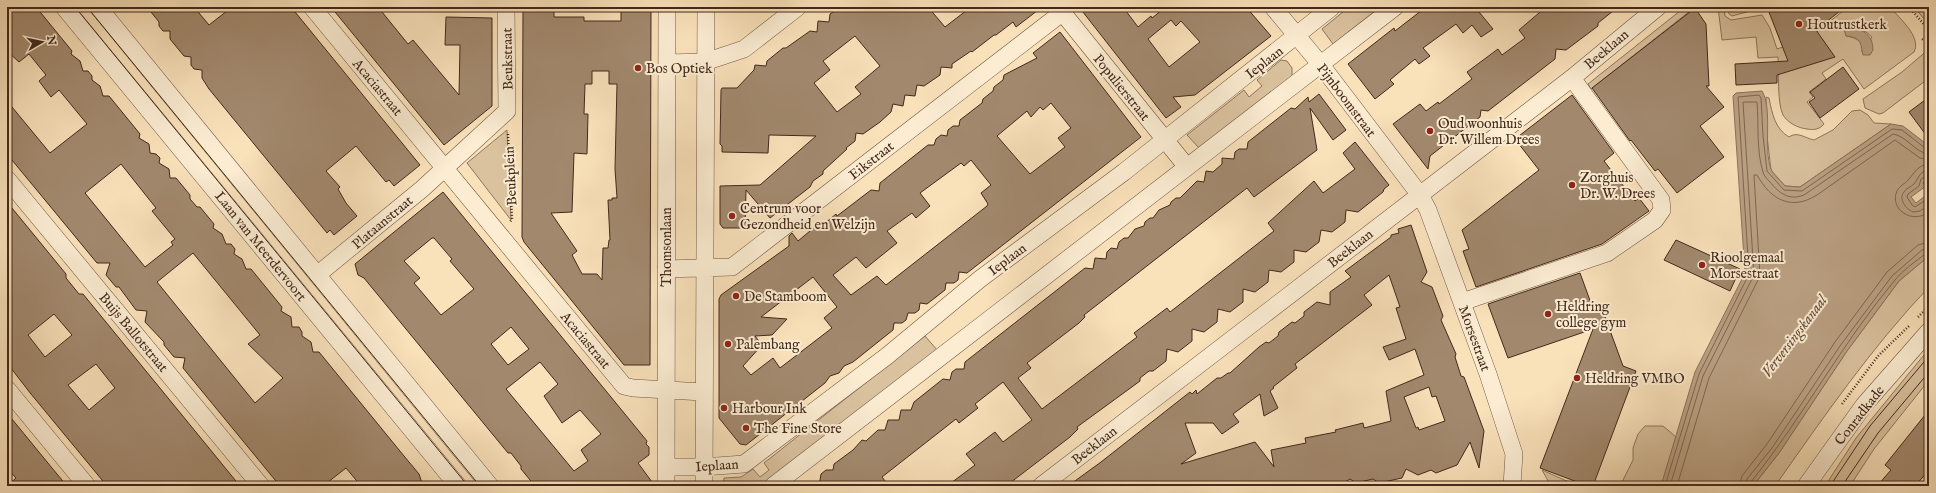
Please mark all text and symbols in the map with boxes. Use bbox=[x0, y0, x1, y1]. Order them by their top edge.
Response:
place label: Houtrustkerk bbox=[1807, 16, 1887, 34]
marker: Houtrustkerk bbox=[1794, 19, 1804, 29]
north arrow bbox=[22, 22, 62, 62]
street label: Beeklaan bbox=[1581, 25, 1633, 74]
street label: Beukstraat bbox=[498, 28, 518, 90]
text: N bbox=[43, 34, 59, 47]
street label: Ieplaan bbox=[1242, 42, 1288, 83]
street label: Populierstraat bbox=[1089, 50, 1154, 125]
street label: Acaciastraat bbox=[347, 55, 406, 120]
place label: Bos Optiek bbox=[646, 60, 713, 78]
street label: Pijnboomstraat bbox=[1313, 60, 1380, 141]
marker: Bos Optiek bbox=[633, 63, 643, 73]
place label: Oud woonhuis Dr. Willem Drees bbox=[1438, 115, 1540, 149]
marker: Oud woonhuis Dr. Willem Drees bbox=[1425, 126, 1435, 136]
street label: Eikstraat bbox=[845, 137, 898, 184]
street label: Beukplein bbox=[500, 145, 522, 206]
place label: Zorghuis Dr. W. Drees bbox=[1580, 169, 1655, 203]
marker: Zorghuis Dr. W. Drees bbox=[1567, 180, 1577, 190]
street label: Laan van Meerdervoort bbox=[210, 188, 310, 305]
street label: Plataanstraat bbox=[348, 192, 417, 253]
place label: Centrum voor Gezondheid en Welzijn bbox=[740, 200, 876, 234]
street label: Thomsonlaan bbox=[658, 207, 676, 287]
marker: Centrum voor Gezondheid en Welzijn bbox=[727, 211, 737, 221]
street label: Beeklaan bbox=[1324, 225, 1377, 272]
street label: Ieplaan bbox=[985, 239, 1031, 280]
place label: Rioolgemaal Morsestraat bbox=[1710, 249, 1784, 283]
marker: Rioolgemaal Morsestraat bbox=[1697, 260, 1707, 270]
place label: De Stamboom bbox=[744, 288, 827, 306]
street label: Buijs Ballotstraat bbox=[95, 289, 172, 376]
water label: Verversingskanaal bbox=[1758, 290, 1833, 382]
marker: De Stamboom bbox=[731, 291, 741, 301]
place label: Heldring college gym bbox=[1556, 298, 1627, 332]
street label: Morsestraat bbox=[1454, 303, 1494, 374]
street label: Acaciastraat bbox=[555, 308, 614, 373]
marker: Heldring college gym bbox=[1543, 309, 1553, 319]
place label: Palembang bbox=[736, 336, 800, 354]
marker: Palembang bbox=[723, 339, 733, 349]
place label: Heldring VMBO bbox=[1585, 370, 1685, 388]
marker: Heldring VMBO bbox=[1572, 373, 1582, 383]
street label: Conradkade bbox=[1831, 382, 1889, 449]
place label: Harbour Ink bbox=[732, 400, 807, 418]
marker: Harbour Ink bbox=[719, 403, 729, 413]
place label: The Fine Store bbox=[754, 420, 842, 438]
street label: Beeklaan bbox=[1068, 422, 1121, 469]
marker: The Fine Store bbox=[741, 423, 751, 433]
street label: Ieplaan bbox=[695, 455, 740, 476]

